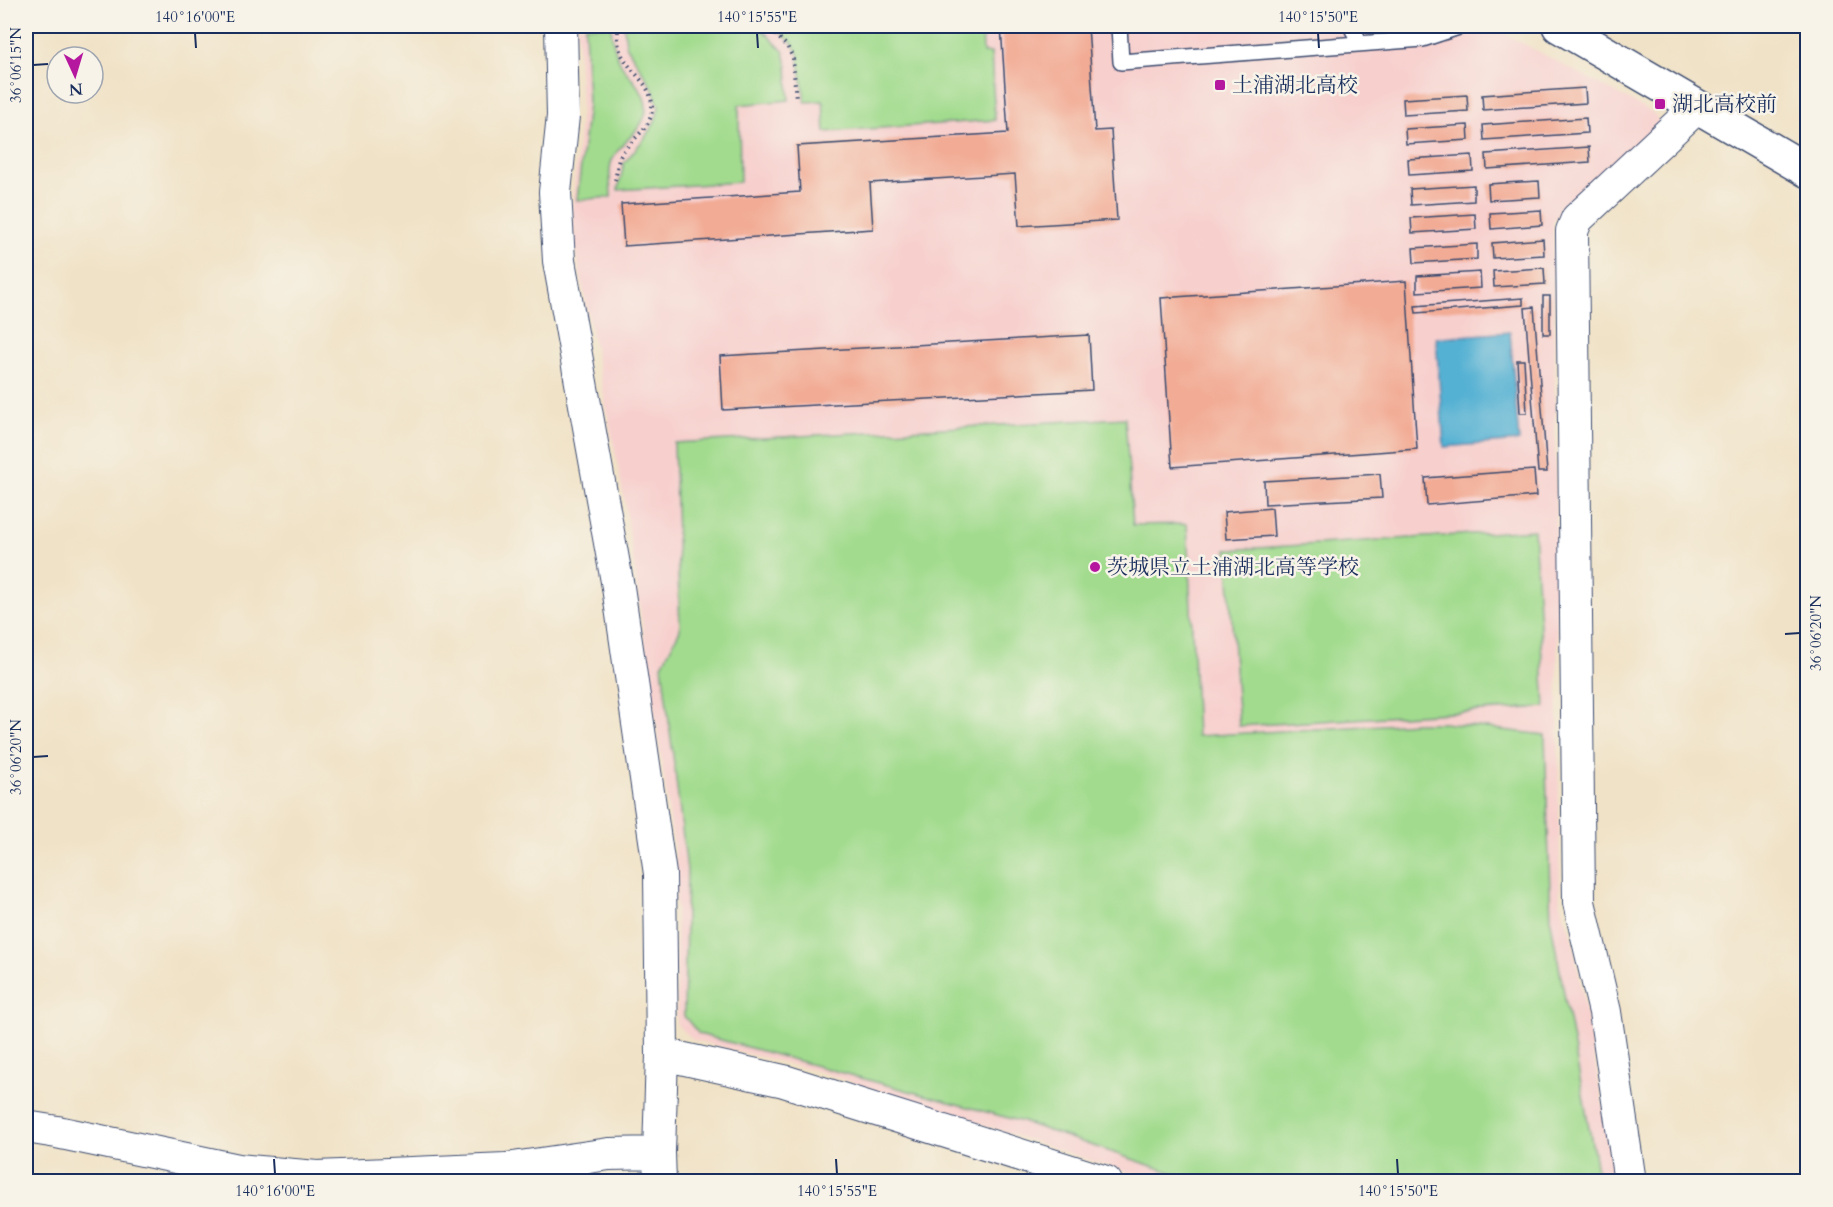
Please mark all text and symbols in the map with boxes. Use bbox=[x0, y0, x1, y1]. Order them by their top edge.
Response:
text: 140°16'00"E bbox=[155, 7, 235, 27]
text: 140°15'55"E bbox=[717, 7, 797, 27]
text: 140°15'50"E bbox=[1278, 7, 1358, 27]
text: 36°06'15"N bbox=[6, 27, 26, 103]
north arrow bbox=[45, 45, 105, 105]
place label: 土浦湖北高校 bbox=[1232, 71, 1358, 100]
text: N bbox=[68, 78, 84, 100]
marker: 土浦湖北高校 bbox=[1213, 78, 1227, 92]
place label: 湖北高校前 bbox=[1672, 90, 1777, 119]
marker: 湖北高校前 bbox=[1653, 97, 1667, 111]
place label: 茨城県立土浦湖北高等学校 bbox=[1107, 553, 1359, 582]
marker: 茨城県立土浦湖北高等学校 bbox=[1088, 560, 1102, 574]
text: 36°06'20"N bbox=[1806, 595, 1826, 671]
text: 36°06'20"N bbox=[6, 719, 26, 795]
text: 140°16'00"E bbox=[235, 1181, 315, 1201]
text: 140°15'55"E bbox=[797, 1181, 877, 1201]
text: 140°15'50"E bbox=[1358, 1181, 1438, 1201]

